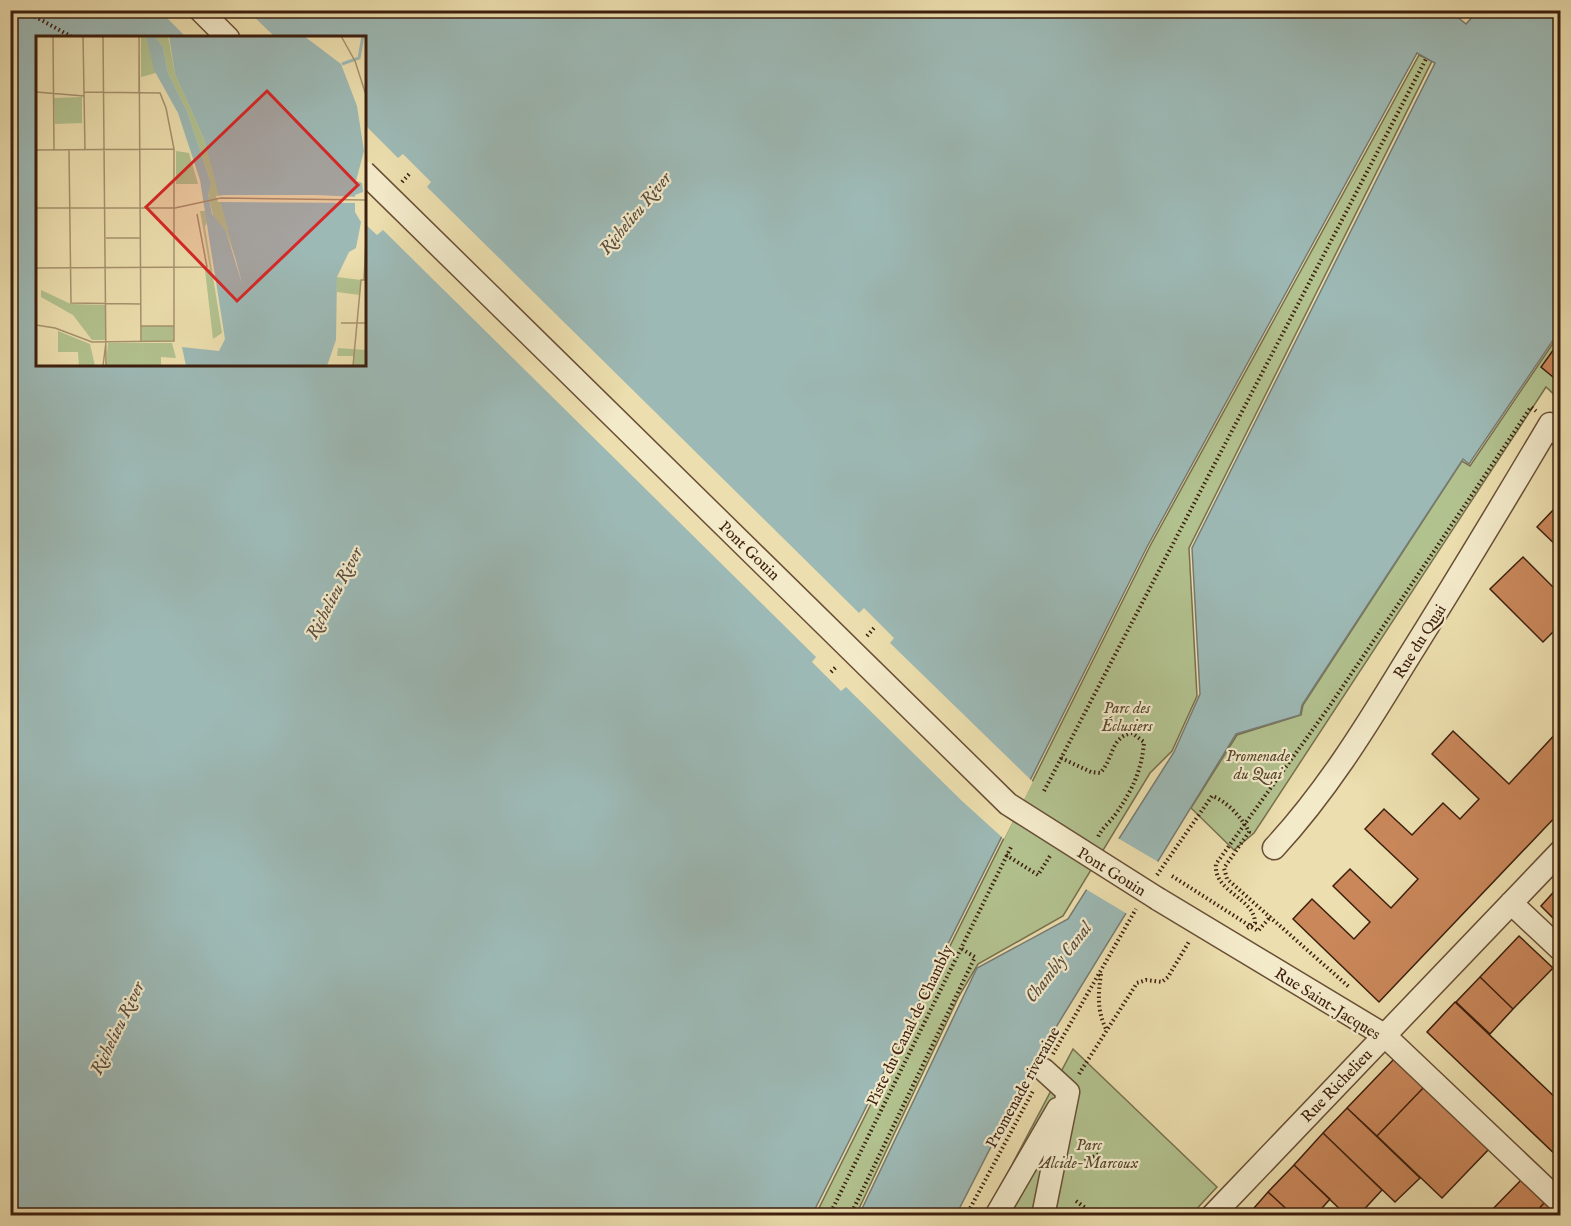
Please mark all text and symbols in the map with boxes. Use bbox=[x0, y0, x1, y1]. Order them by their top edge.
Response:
inset map bbox=[36, 36, 366, 366]
water label: Richelieu River bbox=[595, 167, 678, 260]
street label: Pont Gouin bbox=[714, 517, 784, 586]
water label: Richelieu River bbox=[301, 543, 370, 644]
street label: Rue du Quai bbox=[1390, 601, 1451, 683]
park label: Parc des Éclusiers bbox=[1101, 699, 1153, 737]
park label: Promenade du Quai bbox=[1226, 747, 1291, 785]
street label: Pont Gouin bbox=[1073, 844, 1149, 902]
water label: Chambly Canal bbox=[1021, 917, 1099, 1008]
street label: Piste du Canal de Chambly bbox=[863, 942, 959, 1110]
street label: Rue Saint-Jacques bbox=[1270, 964, 1384, 1045]
water label: Richelieu River bbox=[86, 978, 151, 1079]
street label: Promenade riveraine bbox=[982, 1024, 1065, 1152]
street label: Rue Richelieu bbox=[1297, 1045, 1377, 1127]
park label: Parc Alcide-Marcoux bbox=[1038, 1136, 1139, 1174]

